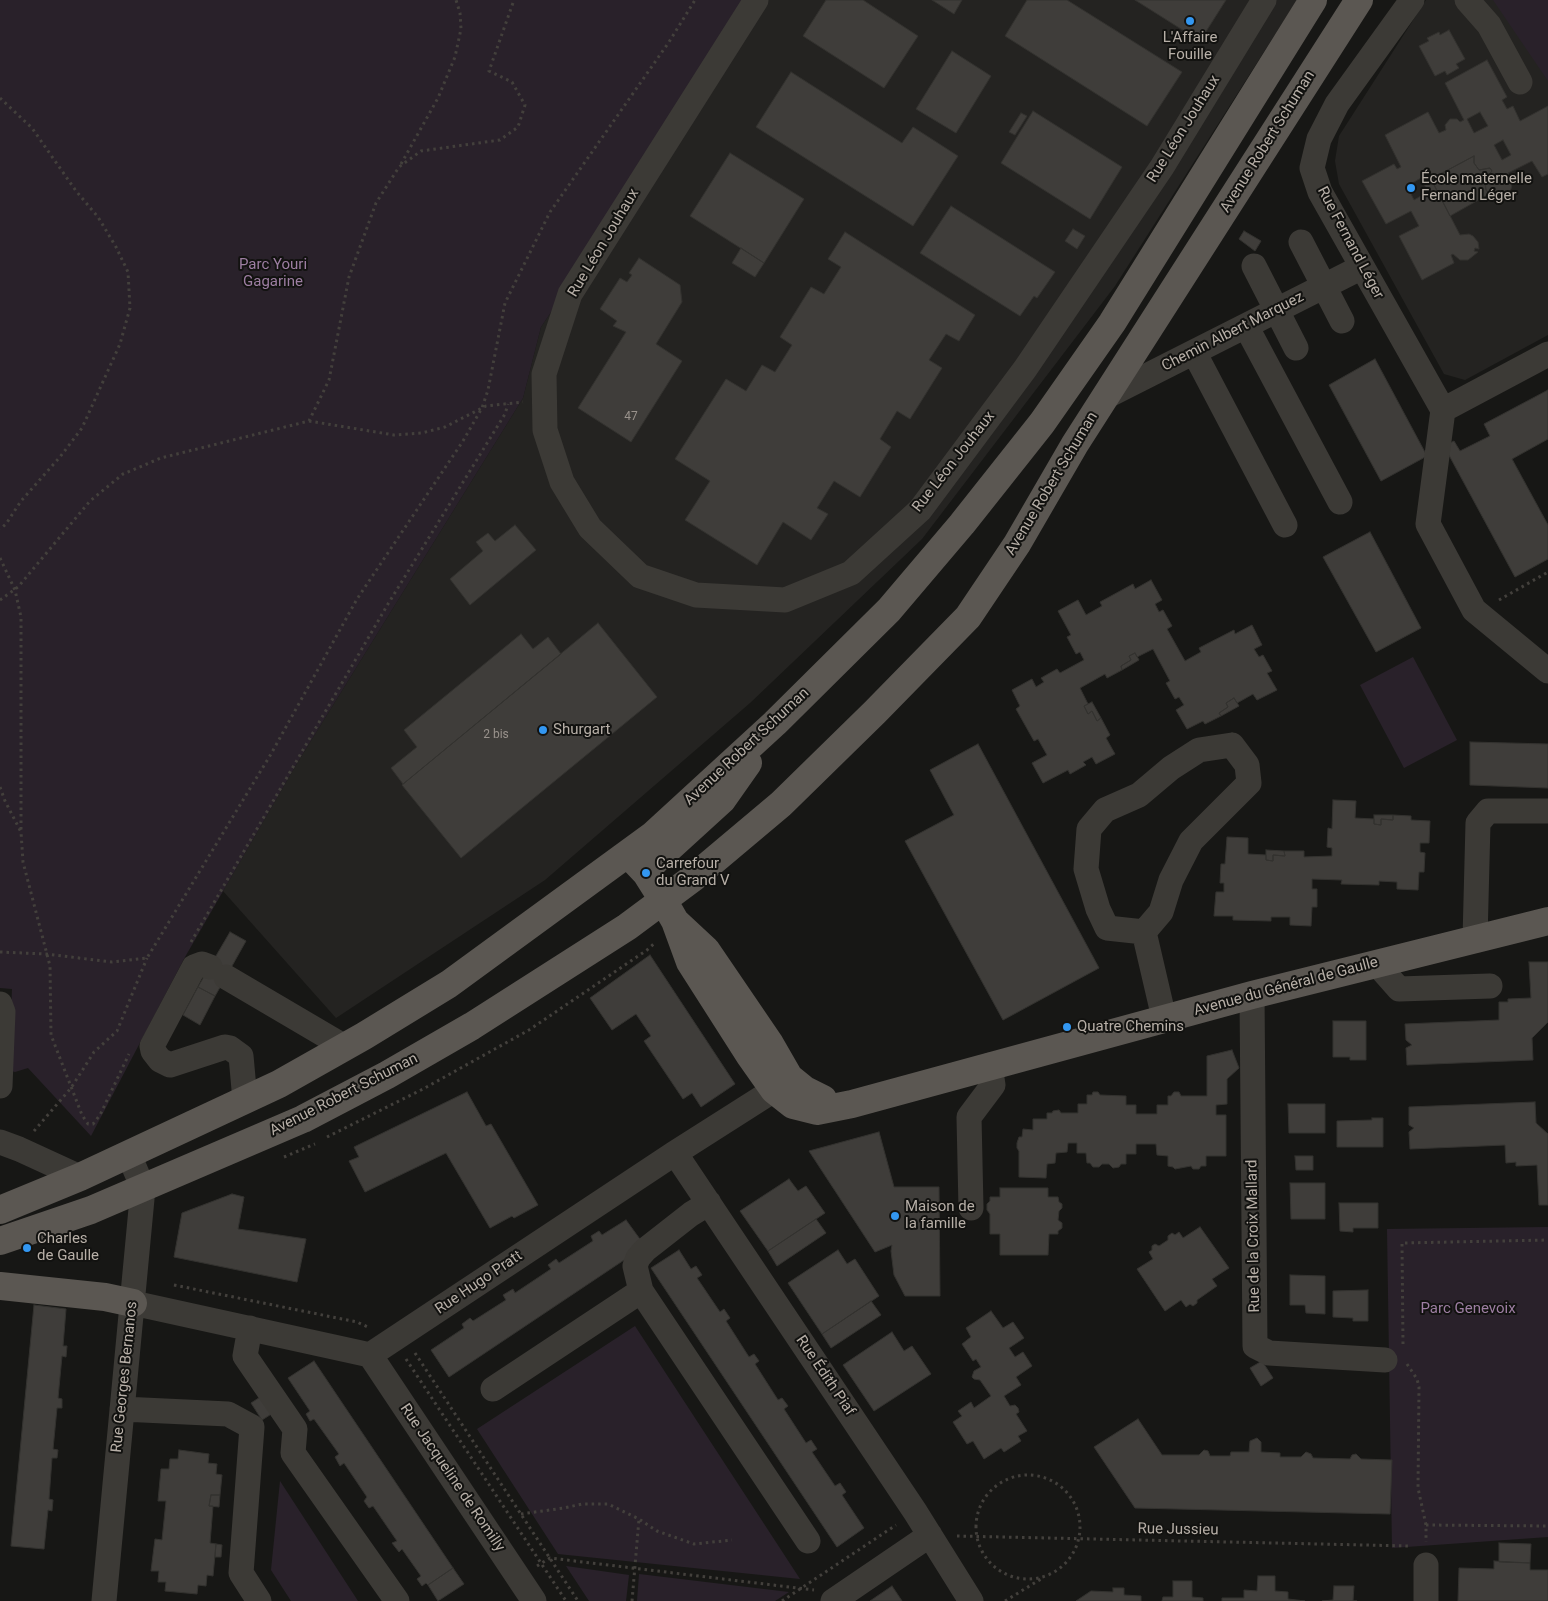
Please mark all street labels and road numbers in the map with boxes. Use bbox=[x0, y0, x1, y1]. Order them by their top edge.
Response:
street label: Avenue Robert Schuman bbox=[1217, 68, 1319, 216]
street label: Rue Léon Jouhaux bbox=[1144, 72, 1224, 186]
street label: Rue Fernand Léger bbox=[1313, 184, 1387, 302]
street label: Rue Léon Jouhaux bbox=[565, 186, 643, 300]
street label: Chemin Albert Marquez bbox=[1159, 288, 1307, 376]
street label: Rue Léon Jouhaux bbox=[909, 408, 999, 516]
street label: Avenue Robert Schuman bbox=[1002, 409, 1102, 559]
street label: Avenue Robert Schuman bbox=[681, 685, 813, 809]
street label: Avenue du Général de Gaulle bbox=[1192, 954, 1380, 1020]
street label: Avenue Robert Schuman bbox=[267, 1050, 421, 1140]
street label: Rue de la Croix Mallard bbox=[1244, 1159, 1264, 1313]
street label: Rue Hugo Pratt bbox=[432, 1247, 526, 1319]
street label: Rue Georges Bernanos bbox=[108, 1300, 142, 1454]
street label: Rue Édith Piaf bbox=[792, 1332, 858, 1420]
street label: Rue Jacqueline de Romilly bbox=[396, 1401, 508, 1555]
street label: Rue Jussieu bbox=[1137, 1520, 1219, 1540]

